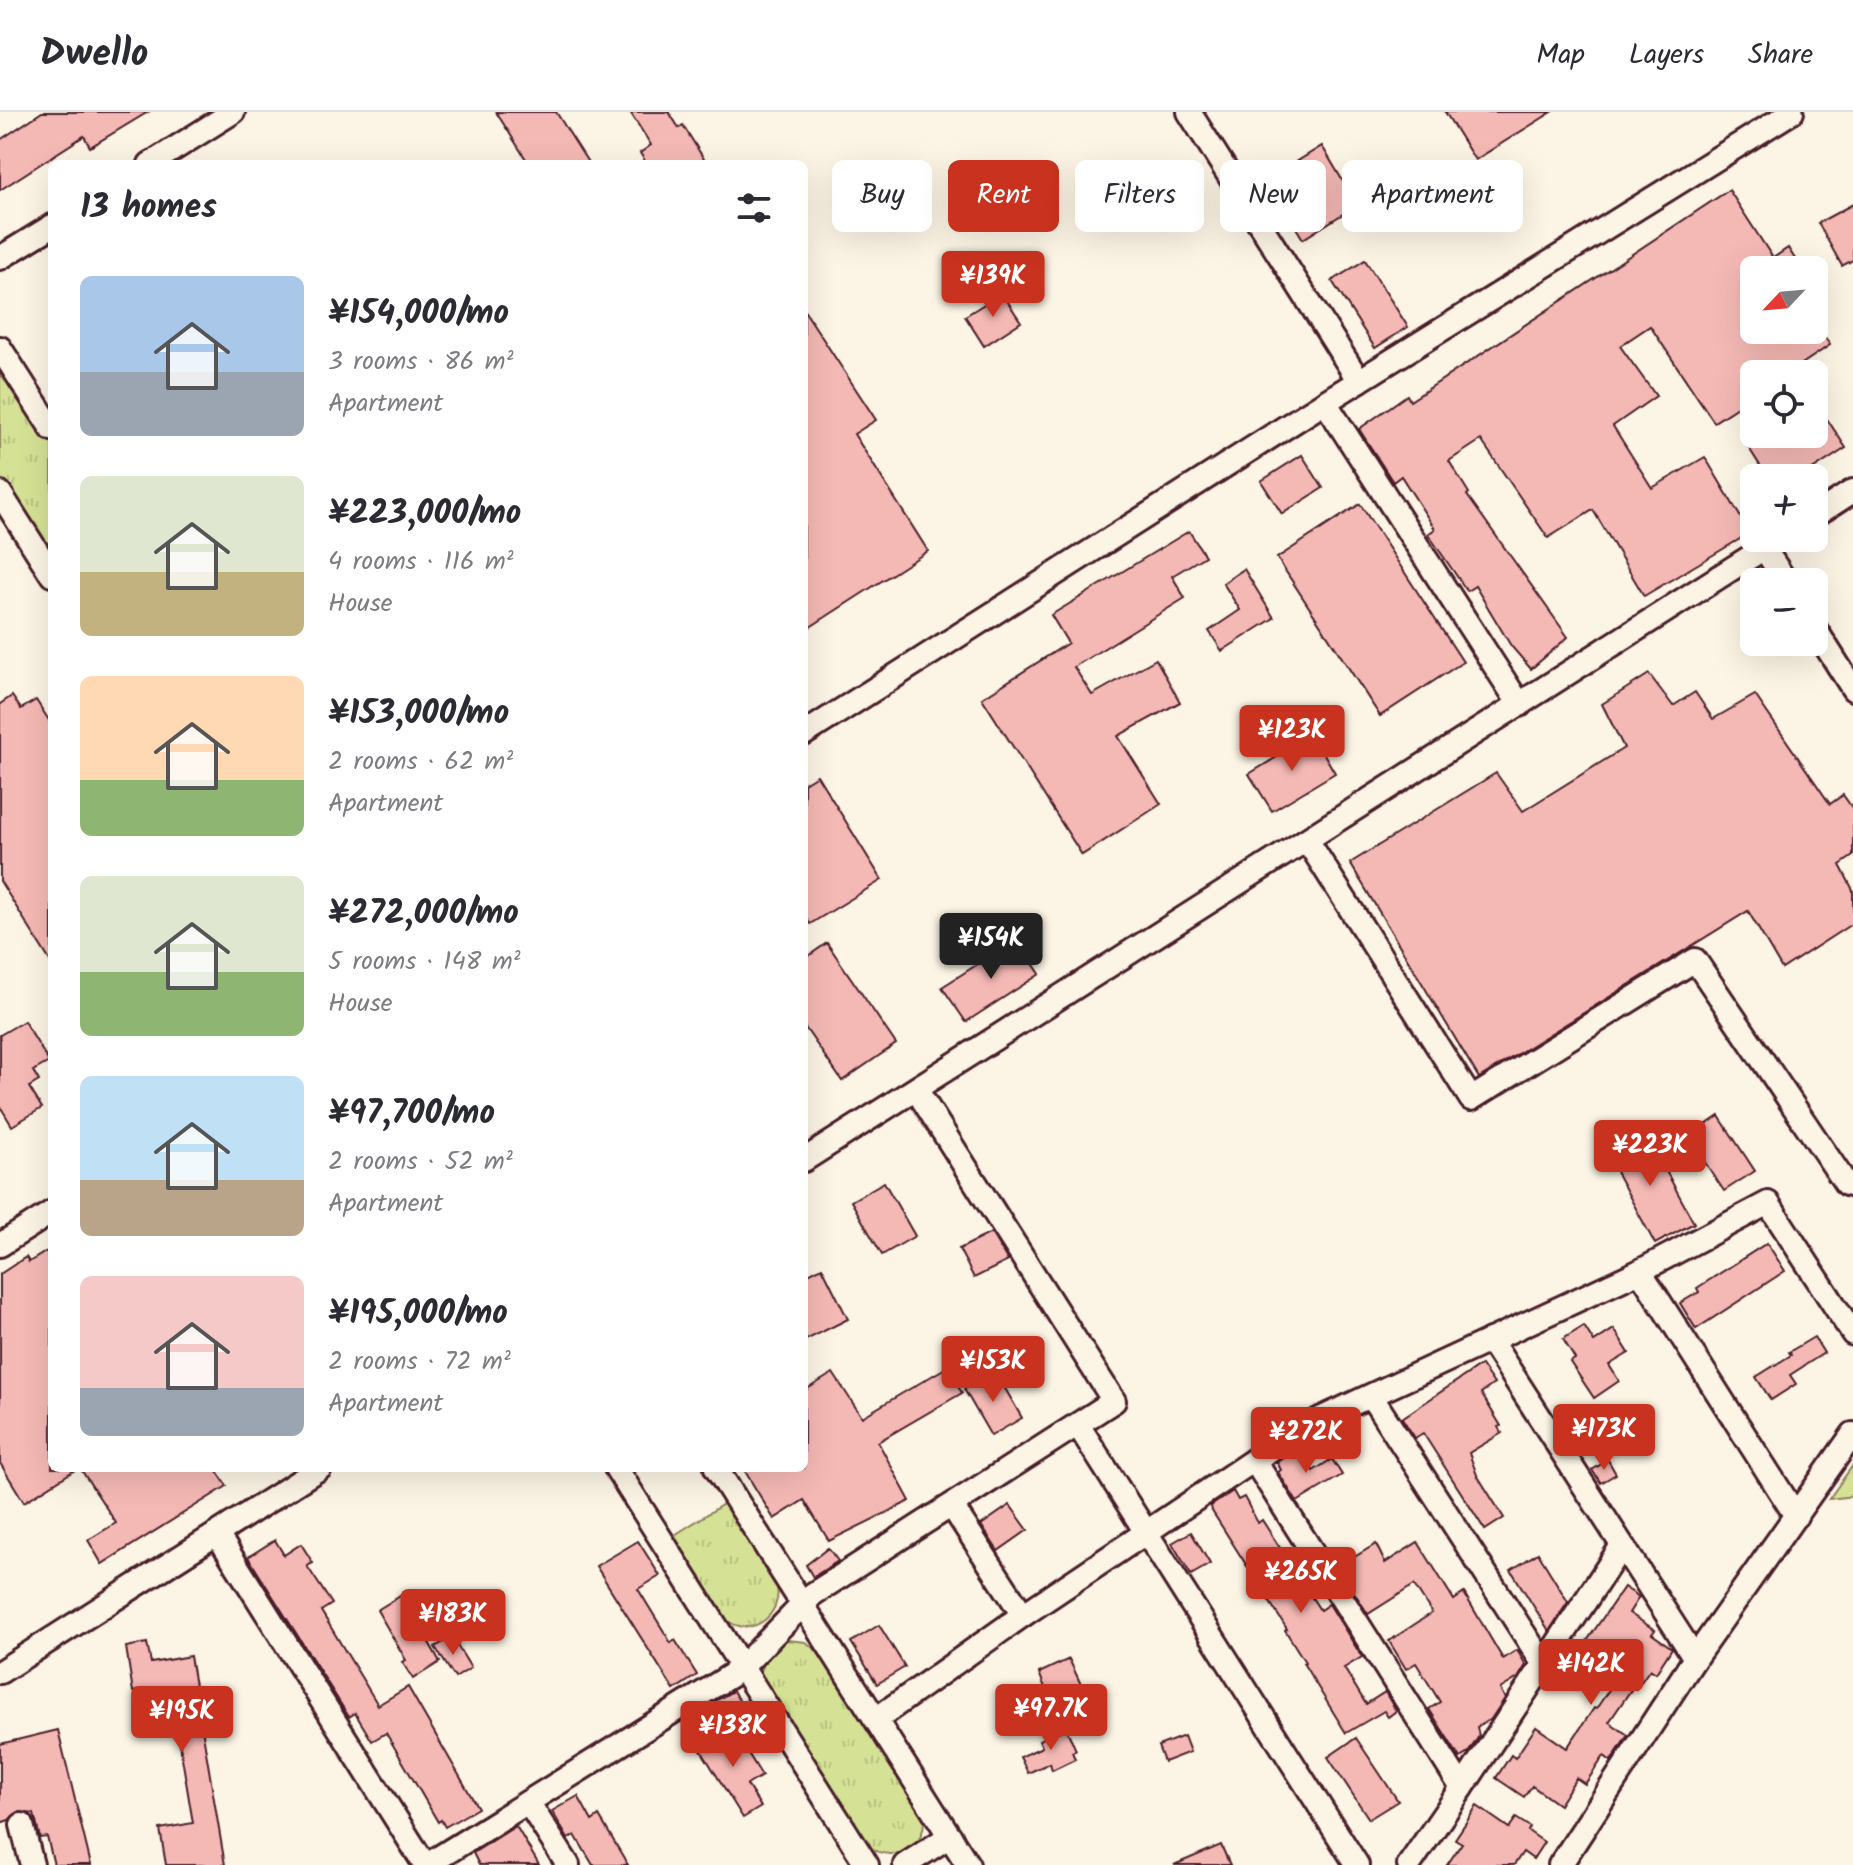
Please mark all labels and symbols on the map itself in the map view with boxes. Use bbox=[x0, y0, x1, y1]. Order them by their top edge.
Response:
pin: ¥139K bbox=[937, 251, 1049, 319]
north arrow bbox=[1740, 256, 1828, 344]
pin: ¥123K bbox=[1236, 705, 1348, 773]
pin: ¥154K bbox=[935, 913, 1047, 981]
pin: ¥223K bbox=[1594, 1120, 1706, 1188]
pin: ¥153K bbox=[937, 1336, 1049, 1404]
pin: ¥173K bbox=[1548, 1404, 1660, 1472]
pin: ¥272K bbox=[1250, 1407, 1362, 1475]
pin: ¥265K bbox=[1245, 1547, 1357, 1615]
pin: ¥183K bbox=[397, 1589, 509, 1657]
pin: ¥142K bbox=[1535, 1639, 1647, 1707]
pin: ¥97.7K bbox=[986, 1684, 1116, 1752]
pin: ¥195K bbox=[126, 1686, 238, 1754]
pin: ¥138K bbox=[677, 1701, 789, 1769]

